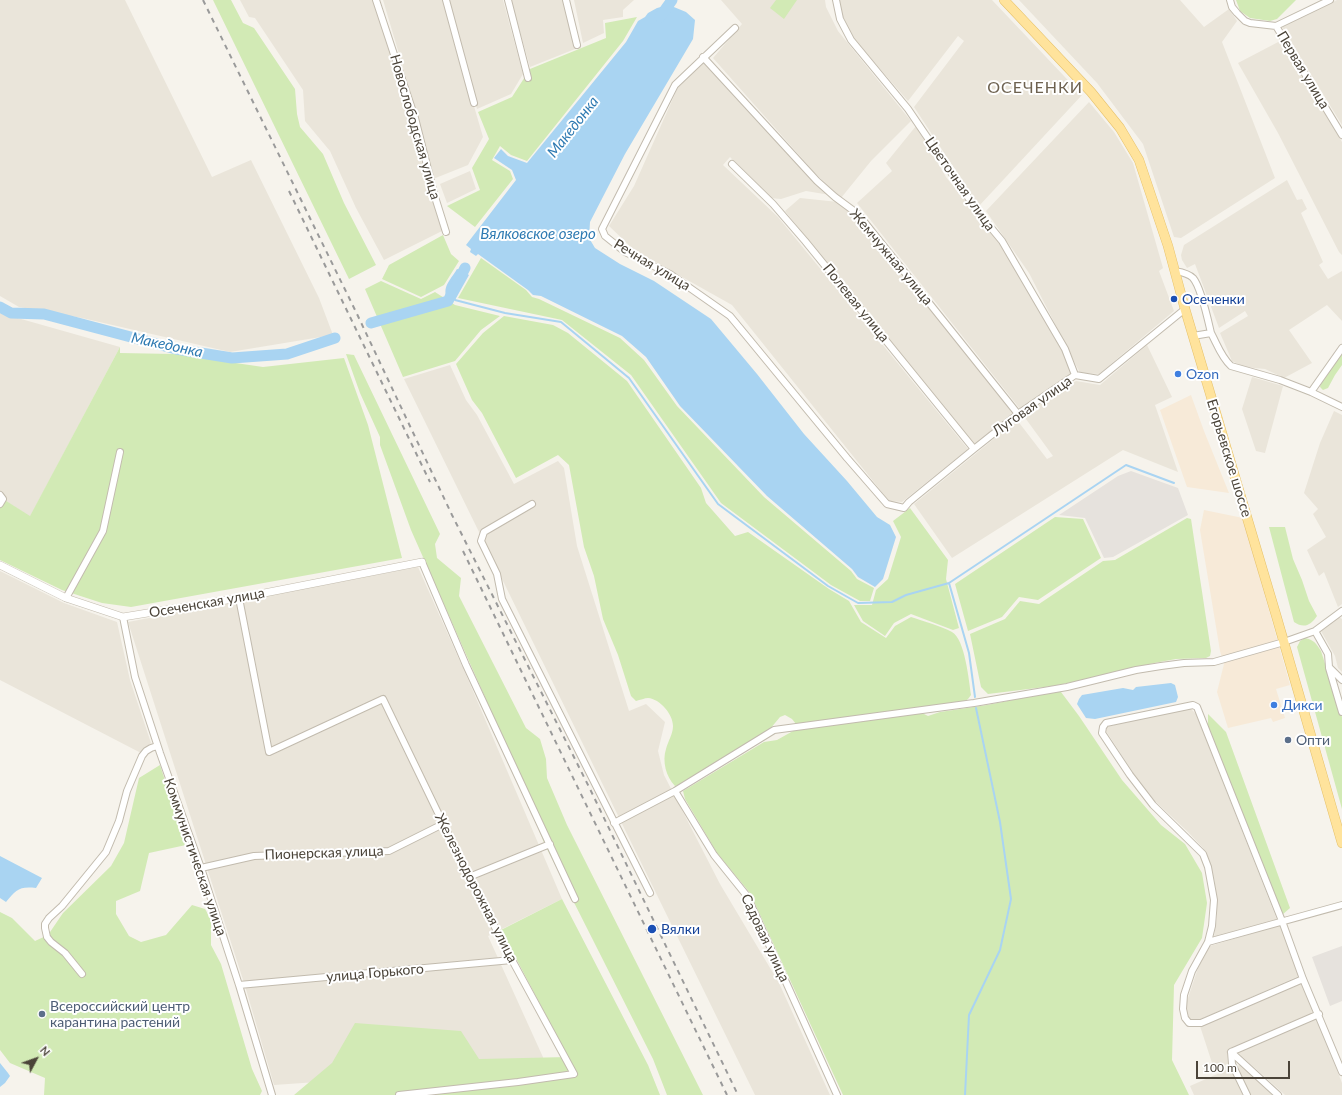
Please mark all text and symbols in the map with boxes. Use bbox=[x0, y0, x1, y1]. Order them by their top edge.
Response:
street label: Первая улица bbox=[1273, 28, 1333, 112]
street label: Новослободская улица bbox=[386, 53, 444, 201]
district label: ОСЕЧЕНКИ bbox=[987, 78, 1083, 98]
water label: Македонка bbox=[544, 93, 602, 161]
street label: Цветочная улица bbox=[921, 134, 999, 234]
street label: Жемчужная улица bbox=[846, 206, 936, 308]
water label: Вялковское озеро bbox=[480, 225, 596, 243]
street label: Речная улица bbox=[611, 236, 693, 294]
street label: Полевая улица bbox=[819, 260, 893, 346]
place label: Осеченки bbox=[1182, 291, 1245, 307]
marker: Осеченки bbox=[1169, 294, 1179, 304]
water label: Македонка bbox=[130, 329, 204, 361]
place label: Ozon bbox=[1186, 366, 1219, 382]
marker: Ozon bbox=[1173, 369, 1183, 379]
street label: Луговая улица bbox=[989, 372, 1075, 440]
street label: Егорьевское шоссе bbox=[1203, 397, 1255, 519]
street label: Осеченская улица bbox=[148, 585, 266, 621]
place label: Дикси bbox=[1282, 697, 1323, 713]
marker: Дикси bbox=[1269, 700, 1279, 710]
place label: Опти bbox=[1296, 732, 1330, 748]
marker: Опти bbox=[1283, 735, 1293, 745]
street label: Коммунистическая улица bbox=[160, 776, 230, 938]
street label: Железнодорожная улица bbox=[431, 811, 521, 965]
street label: Пионерская улица bbox=[264, 843, 384, 863]
street label: Садовая улица bbox=[737, 891, 793, 985]
place label: Вялки bbox=[661, 921, 700, 937]
marker: Вялки bbox=[646, 923, 658, 935]
street label: улица Горького bbox=[326, 960, 424, 986]
place label: Всероссийский центр карантина растений bbox=[50, 998, 190, 1030]
marker: Всероссийский центр карантина растений bbox=[37, 1009, 47, 1019]
north arrow bbox=[16, 1039, 56, 1079]
text: N bbox=[38, 1043, 53, 1058]
scale bar bbox=[1198, 1053, 1292, 1079]
text: 100 m bbox=[1203, 1060, 1237, 1075]

